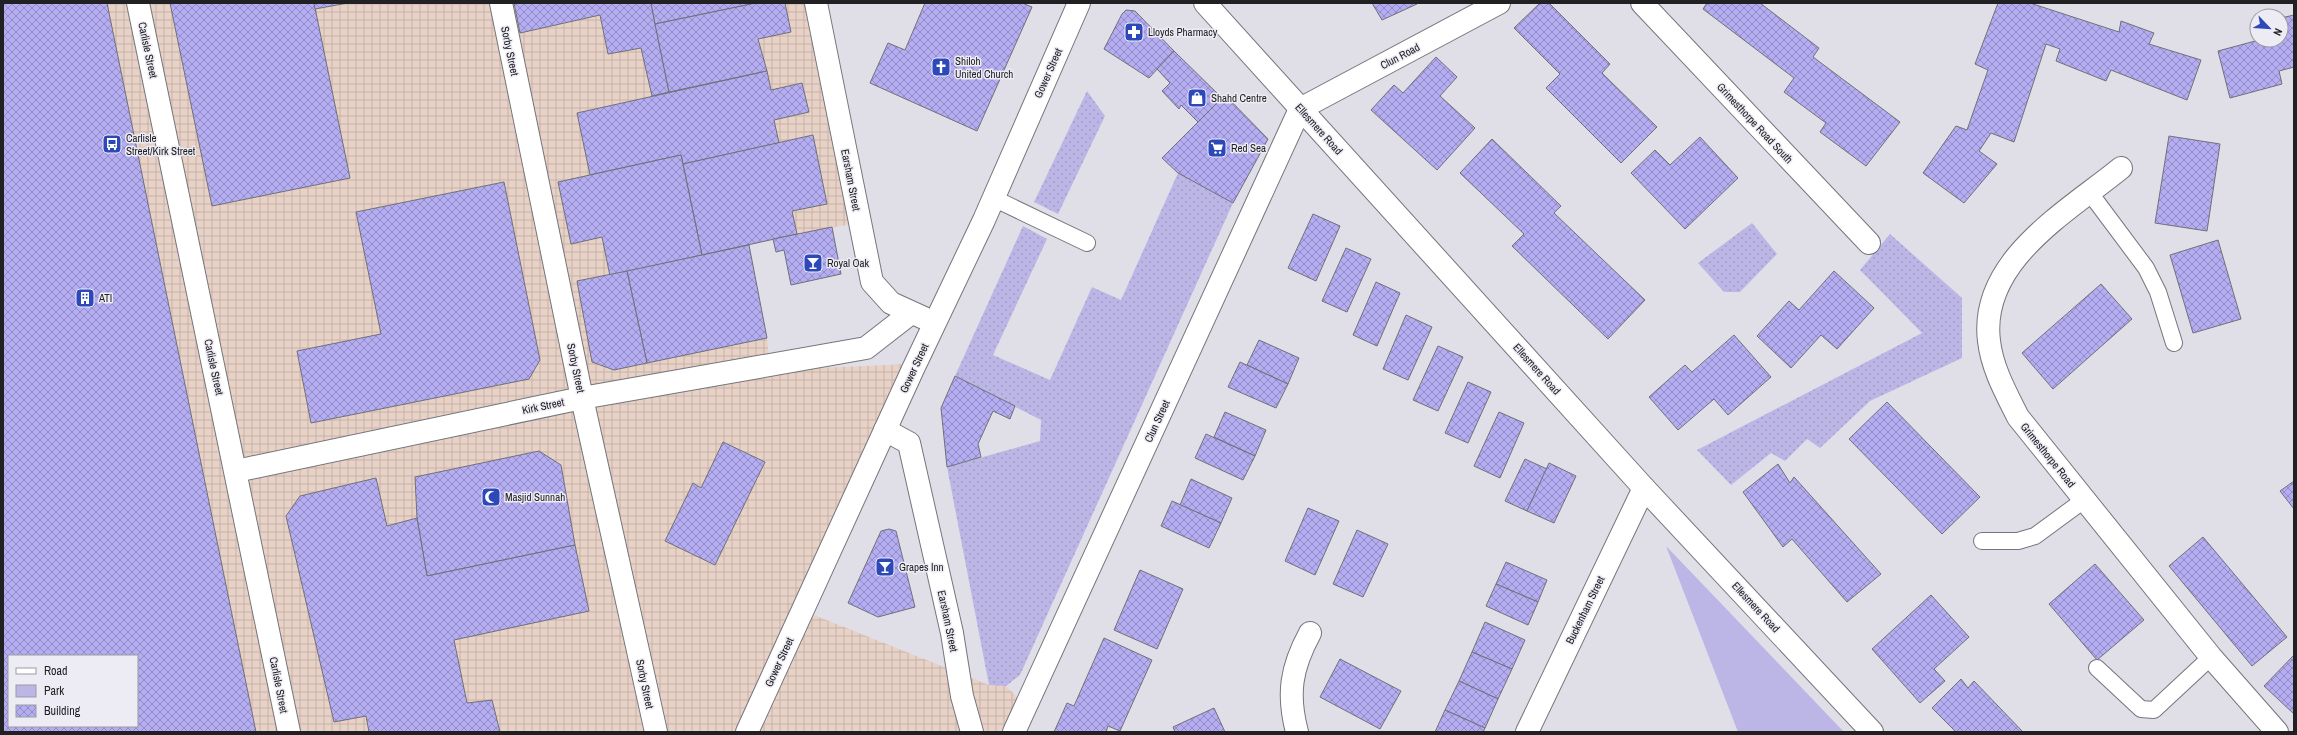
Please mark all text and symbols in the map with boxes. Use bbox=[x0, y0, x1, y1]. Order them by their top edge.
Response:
north arrow bbox=[2249, 8, 2289, 48]
street label: Carlisle Street bbox=[135, 21, 161, 80]
pharmacy icon: Lloyds Pharmacy bbox=[1123, 21, 1145, 43]
street label: Sorby Street bbox=[498, 25, 522, 77]
place label: Lloyds Pharmacy bbox=[1148, 25, 1218, 39]
text: N bbox=[2270, 26, 2286, 38]
street label: Clun Road bbox=[1378, 40, 1422, 72]
street label: Gower Street bbox=[1031, 45, 1065, 100]
place label: Shiloh United Church bbox=[955, 54, 1013, 81]
church icon: Shiloh United Church bbox=[930, 56, 952, 78]
street label: Grimesthorpe Road South bbox=[1714, 80, 1796, 166]
shop icon: Shahd Centre bbox=[1186, 87, 1208, 109]
place label: Shahd Centre bbox=[1211, 91, 1267, 105]
street label: Ellesmere Road bbox=[1292, 100, 1346, 158]
place label: Carlisle Street/Kirk Street bbox=[126, 131, 196, 158]
bus stop icon: Carlisle Street/Kirk Street bbox=[101, 133, 123, 155]
supermarket icon: Red Sea bbox=[1206, 137, 1228, 159]
place label: Red Sea bbox=[1231, 141, 1266, 155]
street label: Earsham Street bbox=[838, 148, 864, 213]
bar icon: Royal Oak bbox=[802, 252, 824, 274]
place label: Royal Oak bbox=[827, 256, 870, 270]
building icon: ATI bbox=[74, 287, 96, 309]
place label: ATI bbox=[98, 291, 112, 305]
street label: Carlisle Street bbox=[201, 338, 227, 397]
street label: Ellesmere Road bbox=[1510, 340, 1564, 398]
street label: Gower Street bbox=[896, 341, 932, 395]
street label: Sorby Street bbox=[564, 342, 588, 394]
street label: Kirk Street bbox=[521, 395, 566, 417]
street label: Clun Street bbox=[1141, 397, 1173, 444]
street label: Grimesthorpe Road bbox=[2018, 420, 2078, 490]
mosque icon: Masjid Sunnah bbox=[480, 486, 502, 508]
place label: Masjid Sunnah bbox=[505, 490, 565, 504]
bar icon: Grapes Inn bbox=[874, 556, 896, 578]
place label: Grapes Inn bbox=[899, 560, 944, 574]
street label: Buckenham Street bbox=[1562, 573, 1608, 646]
street label: Ellesmere Road bbox=[1729, 579, 1783, 635]
street label: Earsham Street bbox=[935, 589, 961, 654]
street label: Gower Street bbox=[761, 635, 797, 689]
legend bbox=[8, 655, 138, 727]
street label: Carlisle Street bbox=[267, 656, 291, 715]
street label: Sorby Street bbox=[633, 658, 657, 710]
text: Road bbox=[44, 663, 68, 679]
text: Park bbox=[44, 683, 64, 699]
text: Building bbox=[44, 703, 81, 719]

